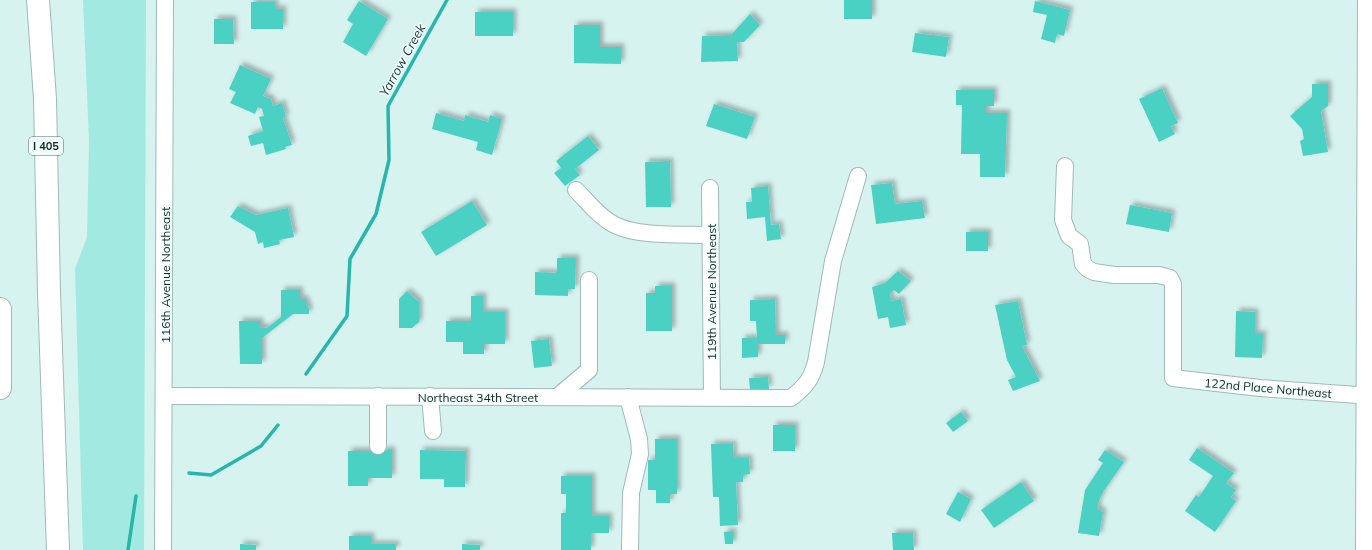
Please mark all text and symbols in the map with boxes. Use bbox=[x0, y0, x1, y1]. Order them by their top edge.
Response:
water label: Yarrow Creek bbox=[376, 21, 429, 99]
road number: I 405 bbox=[29, 137, 63, 155]
street label: 116th Avenue Northeast bbox=[158, 207, 173, 343]
street label: 119th Avenue Northeast bbox=[704, 224, 719, 360]
street label: 122nd Place Northeast bbox=[1204, 375, 1332, 401]
street label: Northeast 34th Street bbox=[418, 390, 538, 405]

